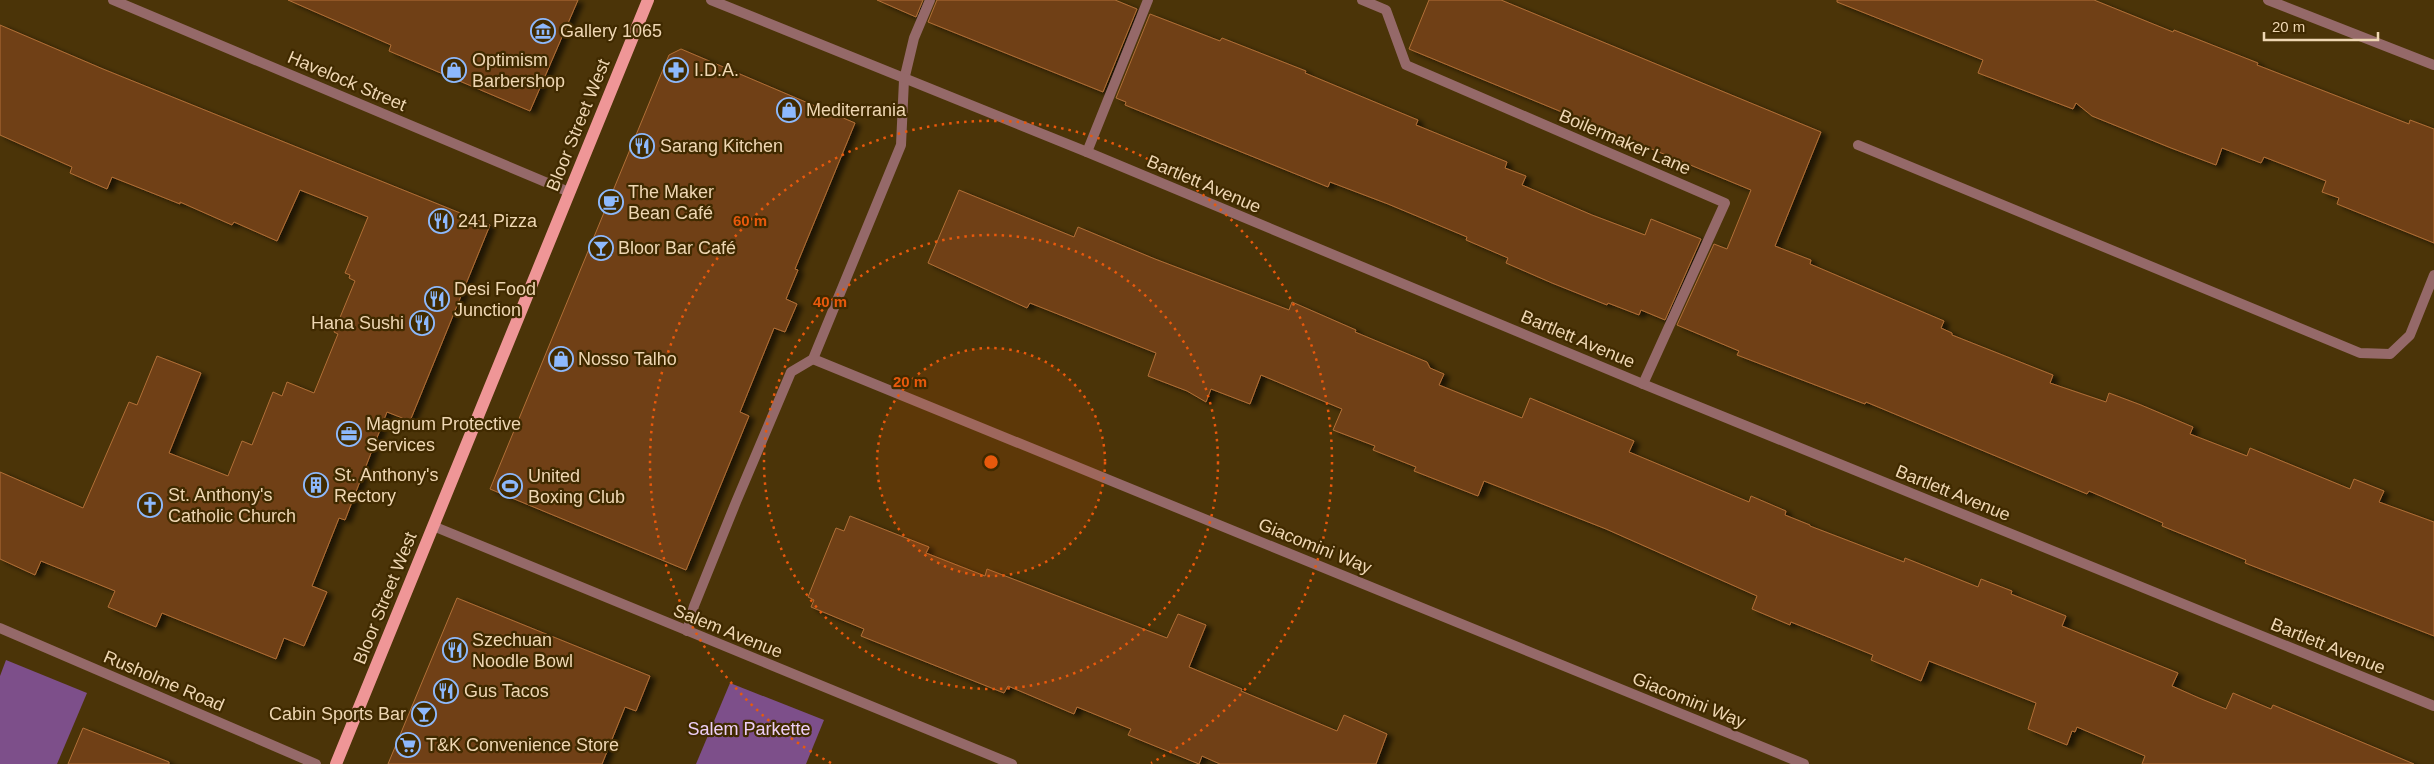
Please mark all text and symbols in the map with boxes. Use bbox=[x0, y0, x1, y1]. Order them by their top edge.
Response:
scale bar bbox=[2264, 10, 2378, 42]
museum icon: Gallery 1065 bbox=[530, 18, 556, 44]
text: 20 m bbox=[2272, 18, 2305, 35]
place label: Gallery 1065 bbox=[560, 21, 662, 41]
street label: Havelock Street bbox=[285, 47, 409, 115]
place label: Optimism Barbershop bbox=[472, 50, 565, 91]
street label: Bloor Street West bbox=[542, 56, 614, 194]
shop icon: Optimism Barbershop bbox=[441, 57, 467, 83]
pharmacy icon: I.D.A. bbox=[663, 57, 689, 83]
place label: I.D.A. bbox=[694, 60, 739, 80]
shop icon: Mediterrania bbox=[776, 97, 802, 123]
place label: Mediterrania bbox=[806, 100, 907, 120]
street label: Boilermaker Lane bbox=[1556, 105, 1694, 179]
restaurant icon: Sarang Kitchen bbox=[629, 133, 655, 159]
place label: Sarang Kitchen bbox=[660, 136, 783, 156]
street label: Bartlett Avenue bbox=[1144, 151, 1264, 217]
place label: The Maker Bean Café bbox=[628, 182, 714, 223]
cafe icon: The Maker Bean Café bbox=[598, 189, 624, 215]
restaurant icon: 241 Pizza bbox=[428, 208, 454, 234]
place label: 241 Pizza bbox=[458, 211, 538, 231]
text: 60 m bbox=[733, 212, 767, 229]
bar icon: Bloor Bar Café bbox=[588, 235, 614, 261]
place label: Bloor Bar Café bbox=[618, 238, 736, 258]
place label: Desi Food Junction bbox=[454, 279, 536, 320]
restaurant icon: Desi Food Junction bbox=[424, 286, 450, 312]
text: 40 m bbox=[813, 293, 847, 310]
street label: Bartlett Avenue bbox=[1518, 306, 1638, 372]
restaurant icon: Hana Sushi bbox=[409, 310, 435, 336]
place label: Hana Sushi bbox=[311, 313, 404, 333]
shop icon: Nosso Talho bbox=[548, 346, 574, 372]
place label: Nosso Talho bbox=[578, 349, 677, 369]
text: 20 m bbox=[893, 373, 927, 390]
place label: Magnum Protective Services bbox=[366, 414, 521, 455]
office icon: Magnum Protective Services bbox=[336, 421, 362, 447]
centre of rings bbox=[982, 453, 1000, 471]
street label: Bartlett Avenue bbox=[1893, 461, 2013, 525]
place label: St. Anthony's Rectory bbox=[334, 465, 439, 506]
place label: United Boxing Club bbox=[528, 466, 625, 507]
building icon: St. Anthony's Rectory bbox=[303, 472, 329, 498]
sports icon: United Boxing Club bbox=[497, 473, 523, 499]
place label: St. Anthony's Catholic Church bbox=[168, 485, 296, 526]
church icon: St. Anthony's Catholic Church bbox=[137, 492, 163, 518]
street label: Giacomini Way bbox=[1255, 514, 1375, 578]
street label: Bloor Street West bbox=[349, 529, 421, 667]
street label: Salem Avenue bbox=[671, 600, 785, 662]
street label: Bartlett Avenue bbox=[2268, 614, 2388, 678]
place label: Szechuan Noodle Bowl bbox=[472, 630, 573, 671]
restaurant icon: Szechuan Noodle Bowl bbox=[442, 637, 468, 663]
street label: Rusholme Road bbox=[101, 647, 227, 715]
street label: Giacomini Way bbox=[1629, 668, 1749, 732]
restaurant icon: Gus Tacos bbox=[433, 678, 459, 704]
place label: Gus Tacos bbox=[464, 681, 549, 701]
bar icon: Cabin Sports Bar bbox=[411, 701, 437, 727]
place label: Cabin Sports Bar bbox=[269, 704, 406, 724]
park label: Salem Parkette bbox=[687, 719, 811, 739]
supermarket icon: T&K Convenience Store bbox=[395, 732, 421, 758]
place label: T&K Convenience Store bbox=[426, 735, 619, 755]

